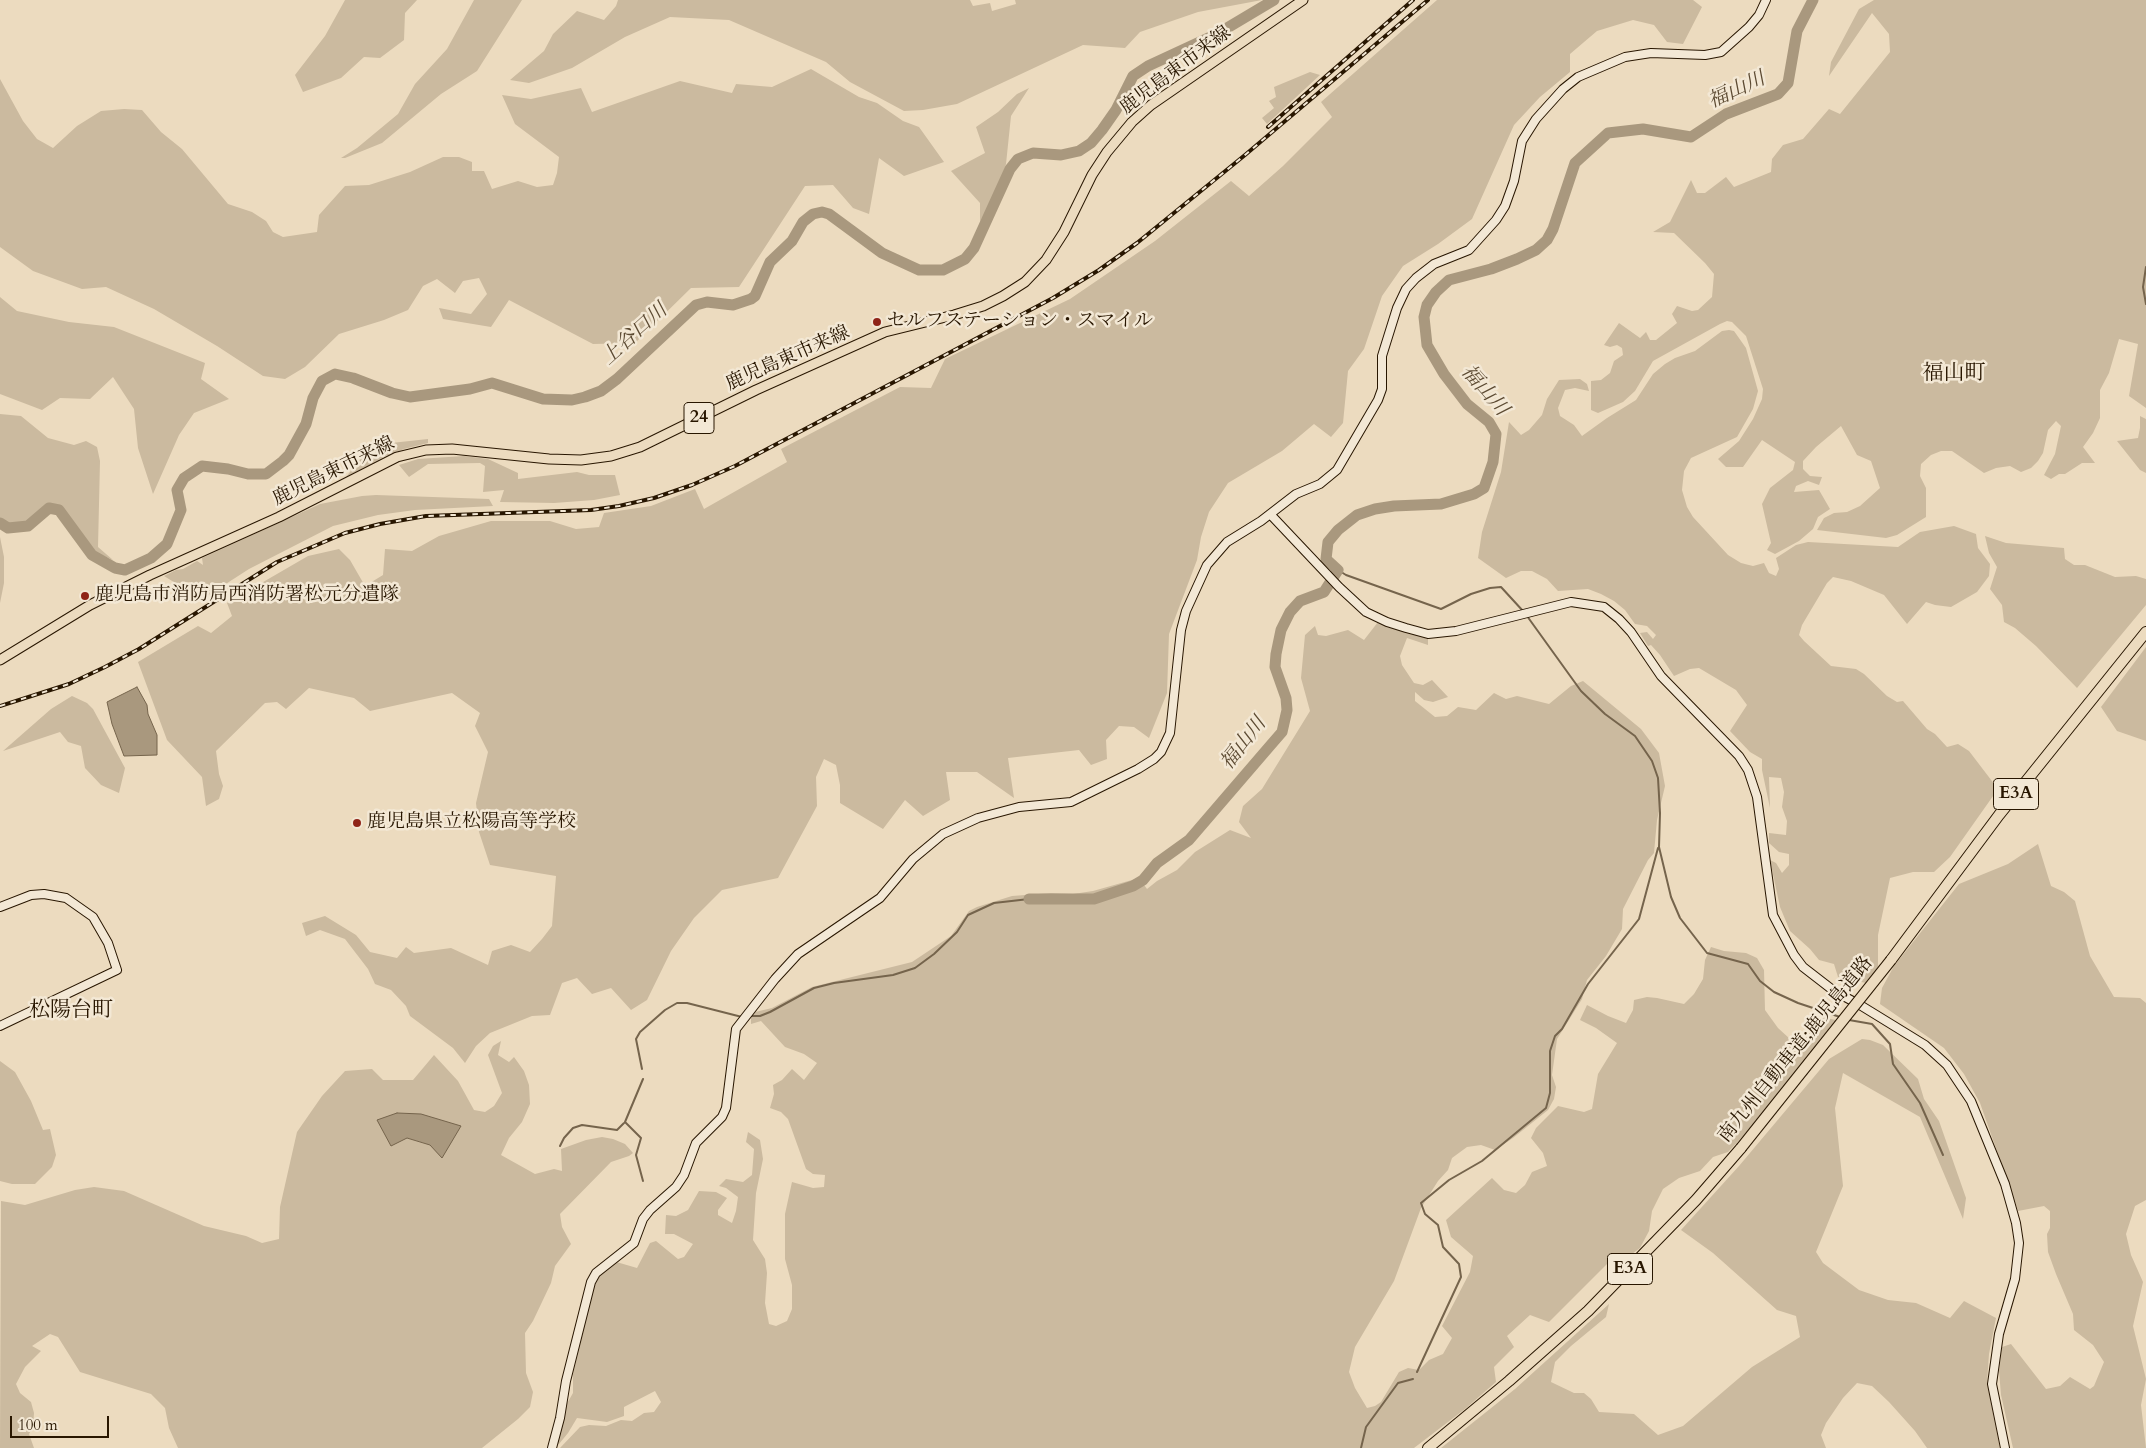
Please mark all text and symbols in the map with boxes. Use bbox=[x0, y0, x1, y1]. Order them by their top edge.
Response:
street label: 鹿児島東市来線 bbox=[1116, 22, 1236, 120]
water label: 福山川 bbox=[1705, 67, 1769, 115]
water label: 上谷口川 bbox=[597, 299, 673, 371]
place label: セルフステーション・スマイル bbox=[887, 311, 1153, 333]
marker: セルフステーション・スマイル bbox=[871, 316, 883, 328]
street label: 鹿児島東市来線 bbox=[723, 322, 853, 396]
water label: 福山川 bbox=[1455, 360, 1513, 422]
district label: 福山町 bbox=[1923, 361, 1985, 387]
road number: 24 bbox=[684, 402, 714, 433]
street label: 鹿児島東市来線 bbox=[269, 433, 399, 511]
place label: 鹿児島市消防局西消防署松元分遣隊 bbox=[95, 585, 399, 607]
marker: 鹿児島市消防局西消防署松元分遣隊 bbox=[79, 590, 91, 602]
water label: 福山川 bbox=[1216, 713, 1272, 775]
road number: E3A bbox=[1994, 779, 2038, 810]
place label: 鹿児島県立松陽高等学校 bbox=[367, 812, 576, 834]
marker: 鹿児島県立松陽高等学校 bbox=[351, 817, 363, 829]
street label: 南九州自動車道;鹿児島道路 bbox=[1714, 952, 1878, 1148]
district label: 松陽台町 bbox=[29, 998, 113, 1024]
road number: E3A bbox=[1608, 1254, 1652, 1285]
scale bar bbox=[12, 1406, 111, 1438]
text: 100 m bbox=[18, 1415, 58, 1435]

